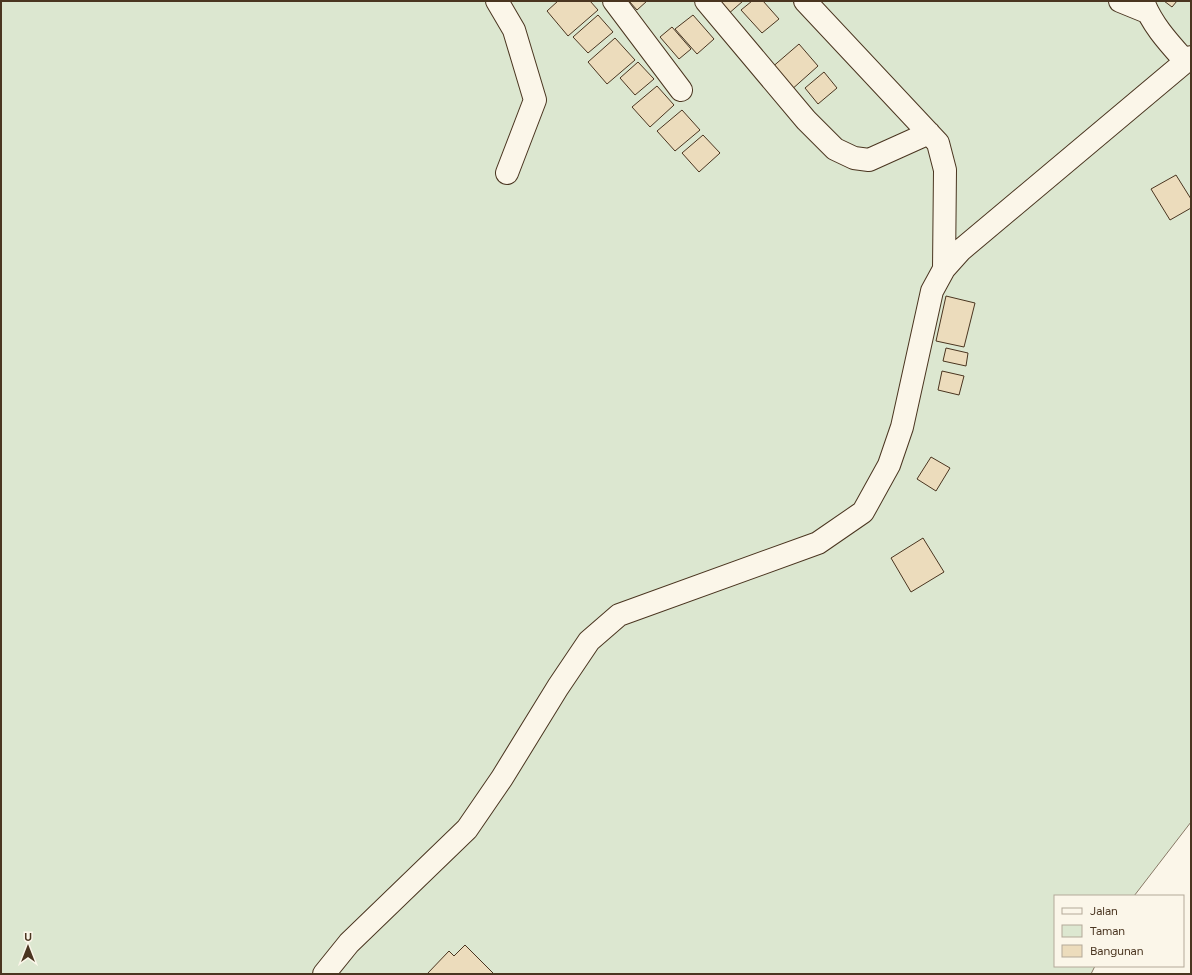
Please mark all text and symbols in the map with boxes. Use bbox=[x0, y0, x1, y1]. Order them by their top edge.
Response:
legend bbox=[1054, 895, 1184, 967]
text: Jalan bbox=[1090, 904, 1118, 918]
text: Taman bbox=[1090, 924, 1125, 938]
north arrow bbox=[8, 927, 48, 967]
text: U bbox=[24, 931, 32, 944]
text: Bangunan bbox=[1090, 944, 1144, 958]

